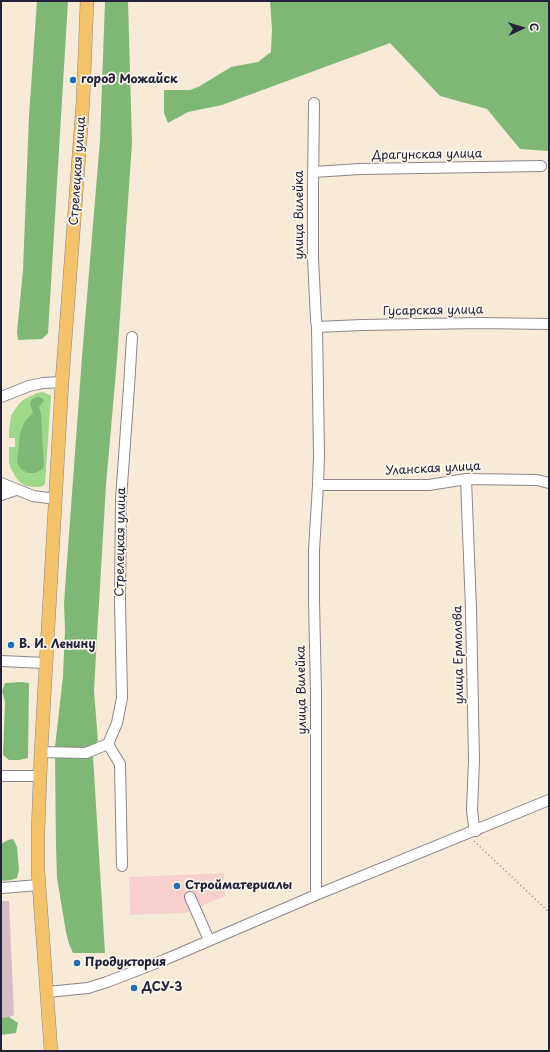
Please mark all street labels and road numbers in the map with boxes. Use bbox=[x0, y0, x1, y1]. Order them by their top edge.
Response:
street label: Стрелецкая улица bbox=[67, 116, 89, 226]
street label: Драгунская улица bbox=[372, 147, 482, 163]
street label: улица Вилейка bbox=[293, 171, 307, 259]
street label: Гусарская улица bbox=[383, 303, 483, 319]
street label: Уланская улица bbox=[385, 459, 481, 479]
street label: Стрелецкая улица bbox=[113, 487, 129, 597]
street label: улица Ермолова bbox=[451, 606, 467, 704]
street label: улица Вилейка bbox=[294, 645, 310, 735]

